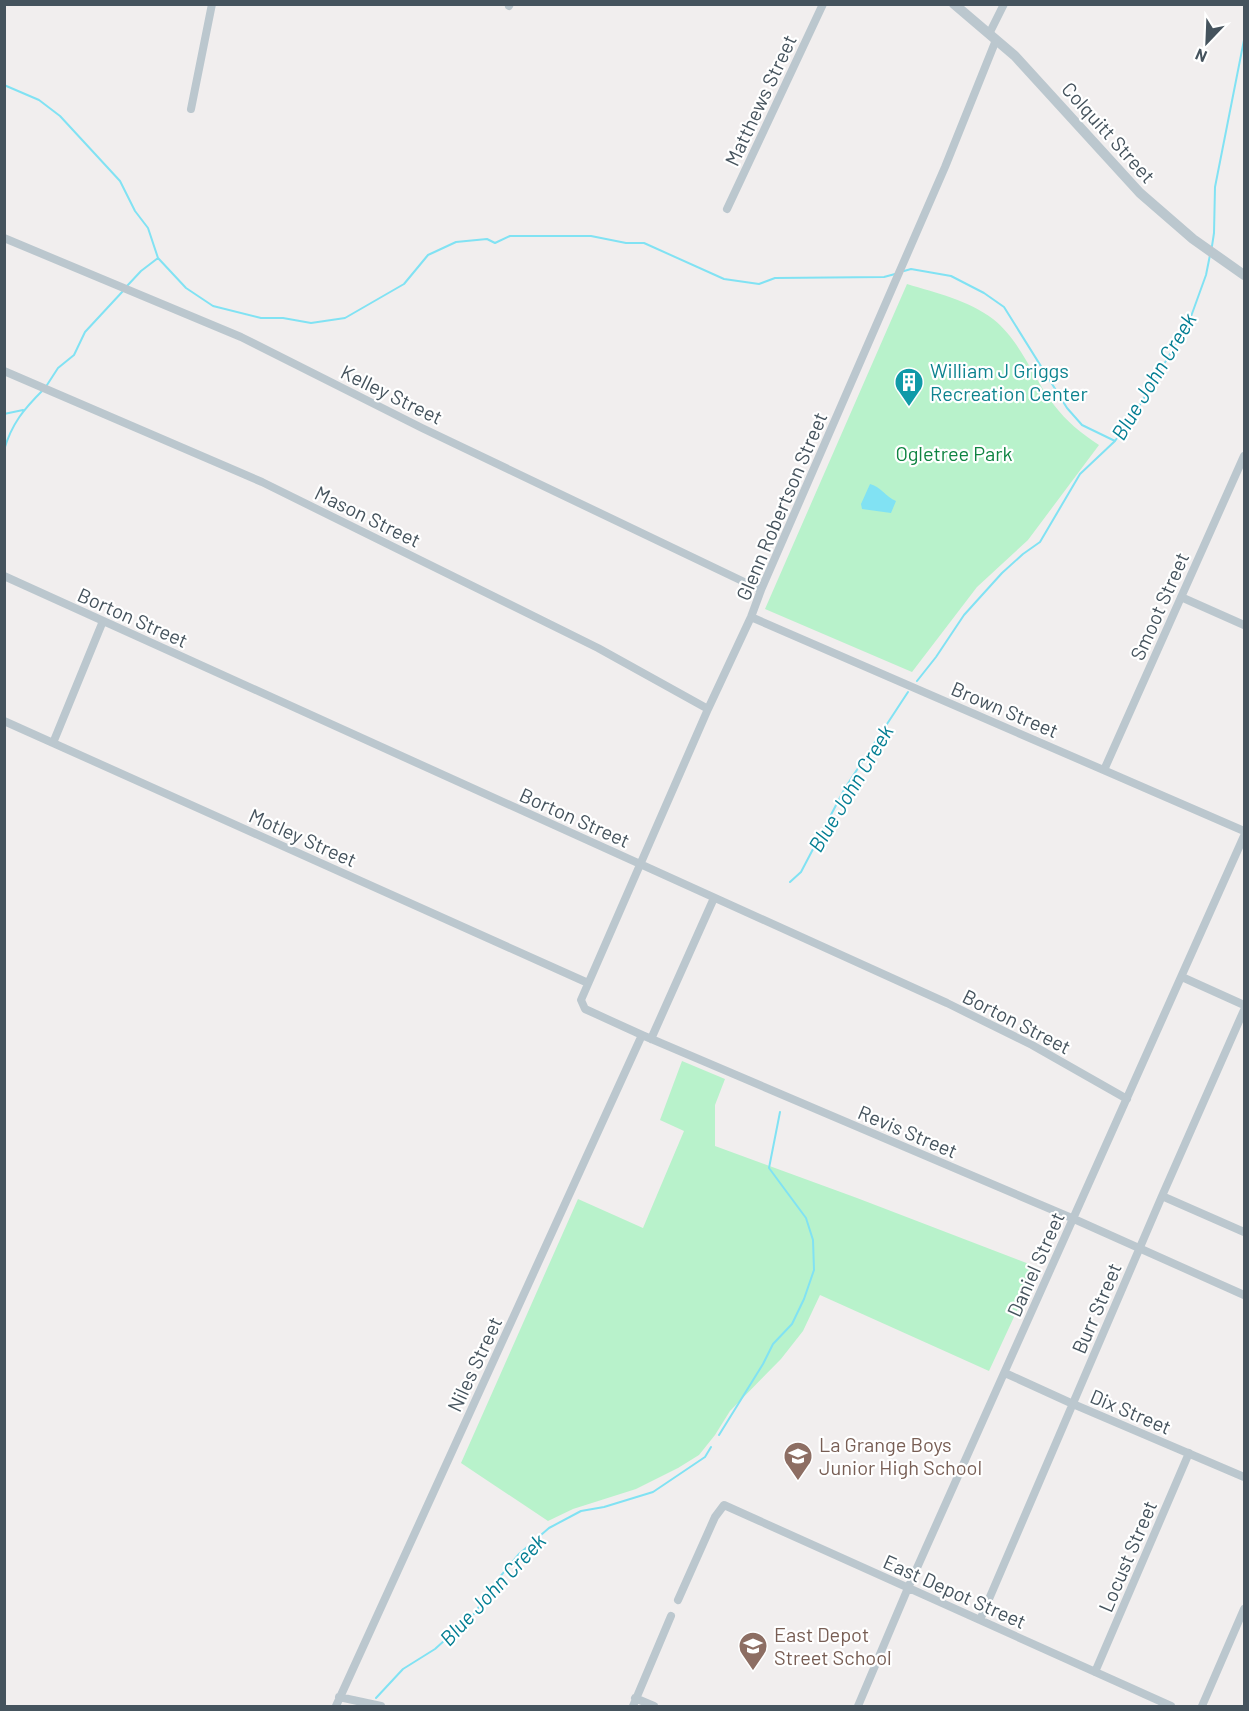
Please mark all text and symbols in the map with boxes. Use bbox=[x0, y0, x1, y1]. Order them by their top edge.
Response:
north arrow bbox=[1177, 12, 1237, 72]
street label: Matthews Street bbox=[719, 31, 801, 169]
text: N bbox=[1192, 45, 1210, 67]
street label: Colquitt Street bbox=[1057, 77, 1161, 187]
water label: Blue John Creek bbox=[1105, 307, 1201, 444]
place label: William J Griggs Recreation Center bbox=[930, 358, 1088, 405]
street label: Kelley Street bbox=[337, 359, 447, 429]
building icon: William J Griggs Recreation Center bbox=[893, 366, 925, 408]
street label: Glenn Robertson Street bbox=[730, 408, 832, 604]
park label: Ogletree Park bbox=[895, 441, 1013, 465]
street label: Mason Street bbox=[311, 480, 425, 552]
street label: Smoot Street bbox=[1125, 548, 1193, 664]
street label: Borton Street bbox=[74, 582, 192, 652]
street label: Brown Street bbox=[948, 676, 1062, 742]
water label: Blue John Creek bbox=[802, 719, 898, 856]
street label: Borton Street bbox=[516, 782, 634, 852]
street label: Motley Street bbox=[246, 803, 360, 871]
street label: Borton Street bbox=[959, 983, 1075, 1059]
street label: Revis Street bbox=[855, 1099, 961, 1163]
street label: Daniel Street bbox=[1001, 1208, 1069, 1320]
street label: Burr Street bbox=[1066, 1259, 1126, 1357]
street label: Niles Street bbox=[442, 1313, 506, 1415]
street label: Dix Street bbox=[1087, 1383, 1175, 1439]
place label: La Grange Boys Junior High School bbox=[819, 1432, 982, 1479]
school or university icon: La Grange Boys Junior High School bbox=[782, 1440, 814, 1482]
street label: Locust Street bbox=[1093, 1497, 1161, 1615]
water label: Blue John Creek bbox=[434, 1527, 551, 1650]
street label: East Depot Street bbox=[880, 1549, 1030, 1633]
place label: East Depot Street School bbox=[774, 1622, 892, 1669]
school or university icon: East Depot Street School bbox=[737, 1630, 769, 1672]

